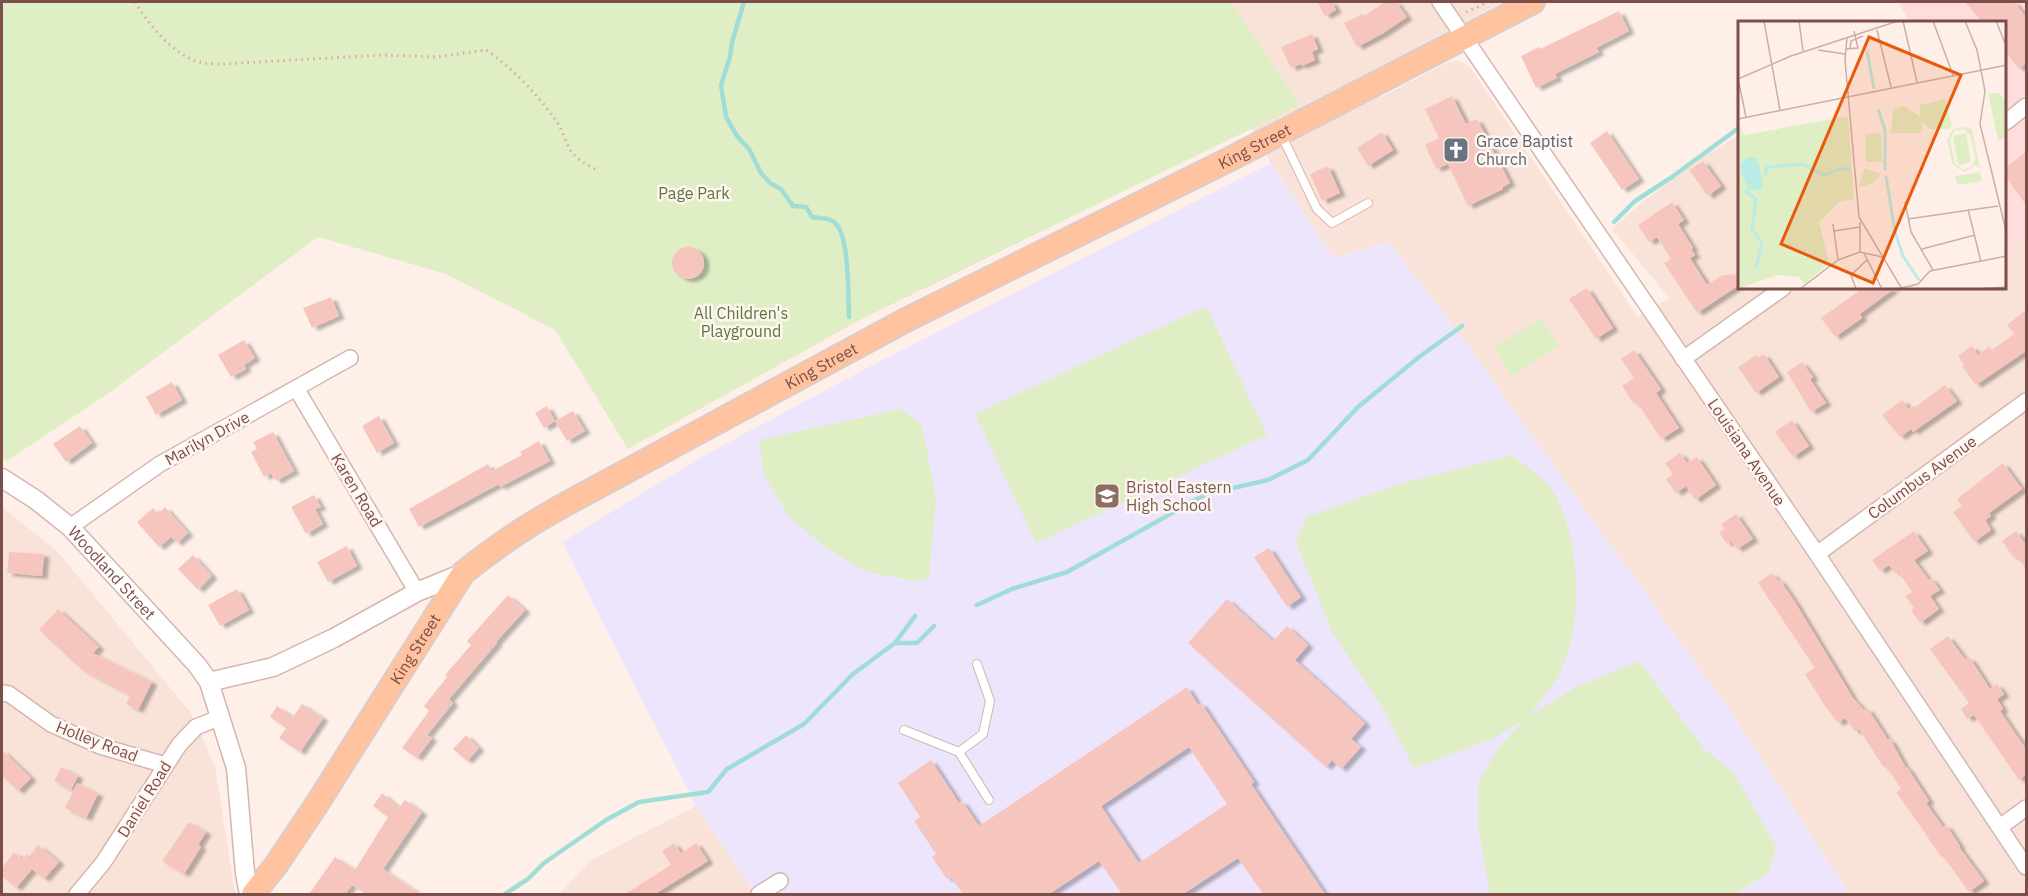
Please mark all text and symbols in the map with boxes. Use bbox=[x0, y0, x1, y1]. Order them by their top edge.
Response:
inset map bbox=[1738, 21, 2007, 290]
street label: King Street bbox=[1215, 119, 1294, 173]
place label: Grace Baptist Church bbox=[1476, 131, 1573, 169]
church icon: Grace Baptist Church bbox=[1441, 135, 1471, 165]
park label: Page Park bbox=[658, 183, 730, 203]
park label: All Children's Playground bbox=[694, 303, 788, 341]
street label: King Street bbox=[781, 338, 861, 394]
street label: Louisiana Avenue bbox=[1704, 395, 1790, 510]
street label: Marilyn Drive bbox=[161, 406, 253, 469]
street label: Columbus Avenue bbox=[1864, 431, 1980, 523]
street label: Karen Road bbox=[327, 449, 387, 531]
place label: Bristol Eastern High School bbox=[1126, 477, 1232, 515]
school or university icon: Bristol Eastern High School bbox=[1092, 481, 1122, 511]
street label: Woodland Street bbox=[64, 522, 160, 624]
street label: King Street bbox=[385, 610, 445, 688]
street label: Holley Road bbox=[53, 716, 141, 766]
street label: Daniel Road bbox=[113, 757, 175, 841]

